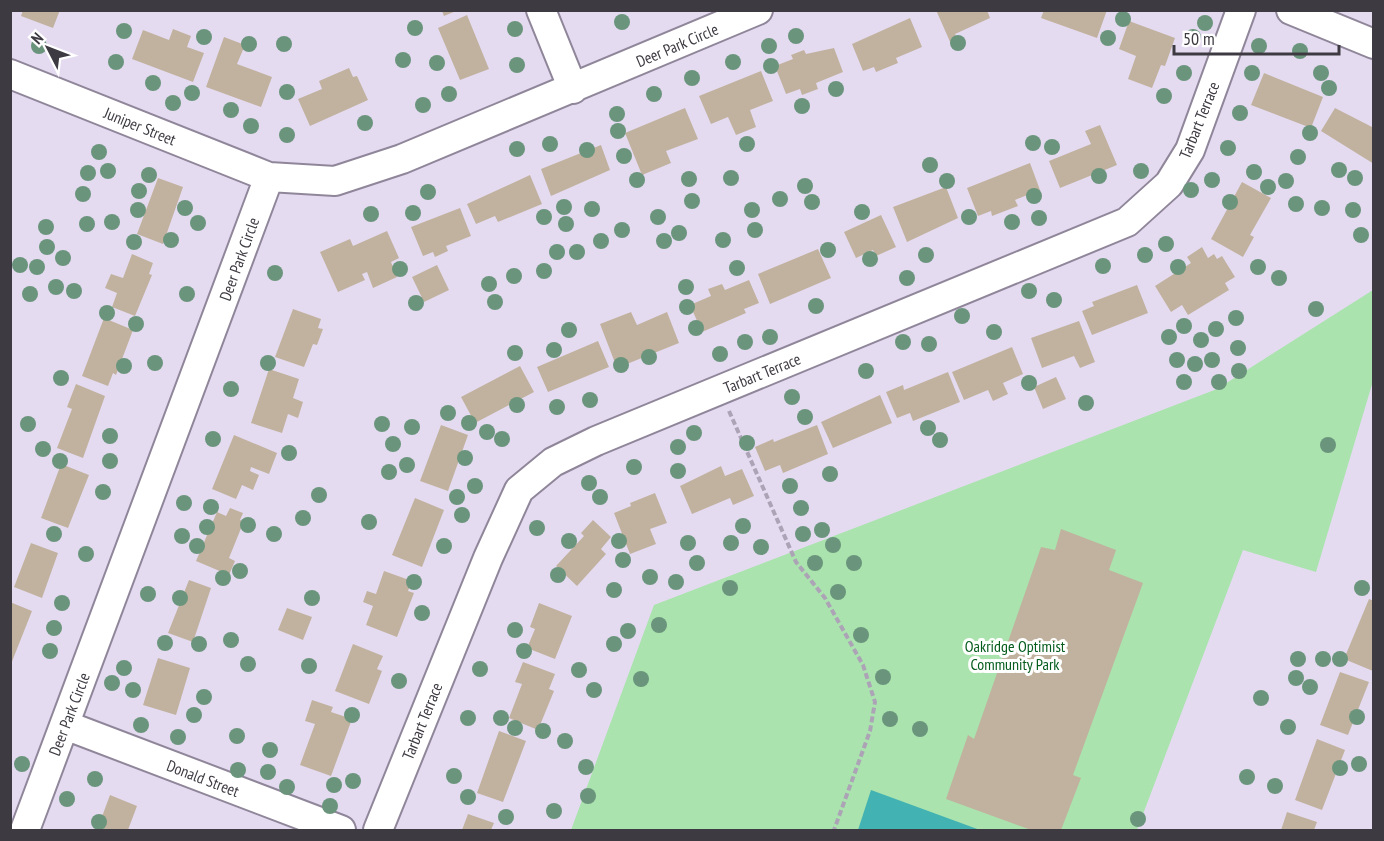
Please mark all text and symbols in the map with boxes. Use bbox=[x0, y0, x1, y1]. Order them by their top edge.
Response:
north arrow bbox=[18, 18, 78, 78]
scale bar bbox=[1174, 18, 1339, 56]
street label: Deer Park Circle bbox=[633, 19, 721, 71]
text: 50 m bbox=[1183, 27, 1215, 50]
text: N bbox=[27, 28, 47, 48]
street label: Tarbart Terrace bbox=[1174, 79, 1224, 161]
street label: Juniper Street bbox=[100, 102, 179, 150]
street label: Deer Park Circle bbox=[215, 215, 263, 303]
street label: Tarbart Terrace bbox=[721, 348, 803, 398]
park label: Oakridge Optimist Community Park bbox=[965, 636, 1066, 674]
street label: Deer Park Circle bbox=[44, 670, 94, 758]
street label: Tarbart Terrace bbox=[397, 680, 447, 762]
street label: Donald Street bbox=[164, 755, 243, 801]

